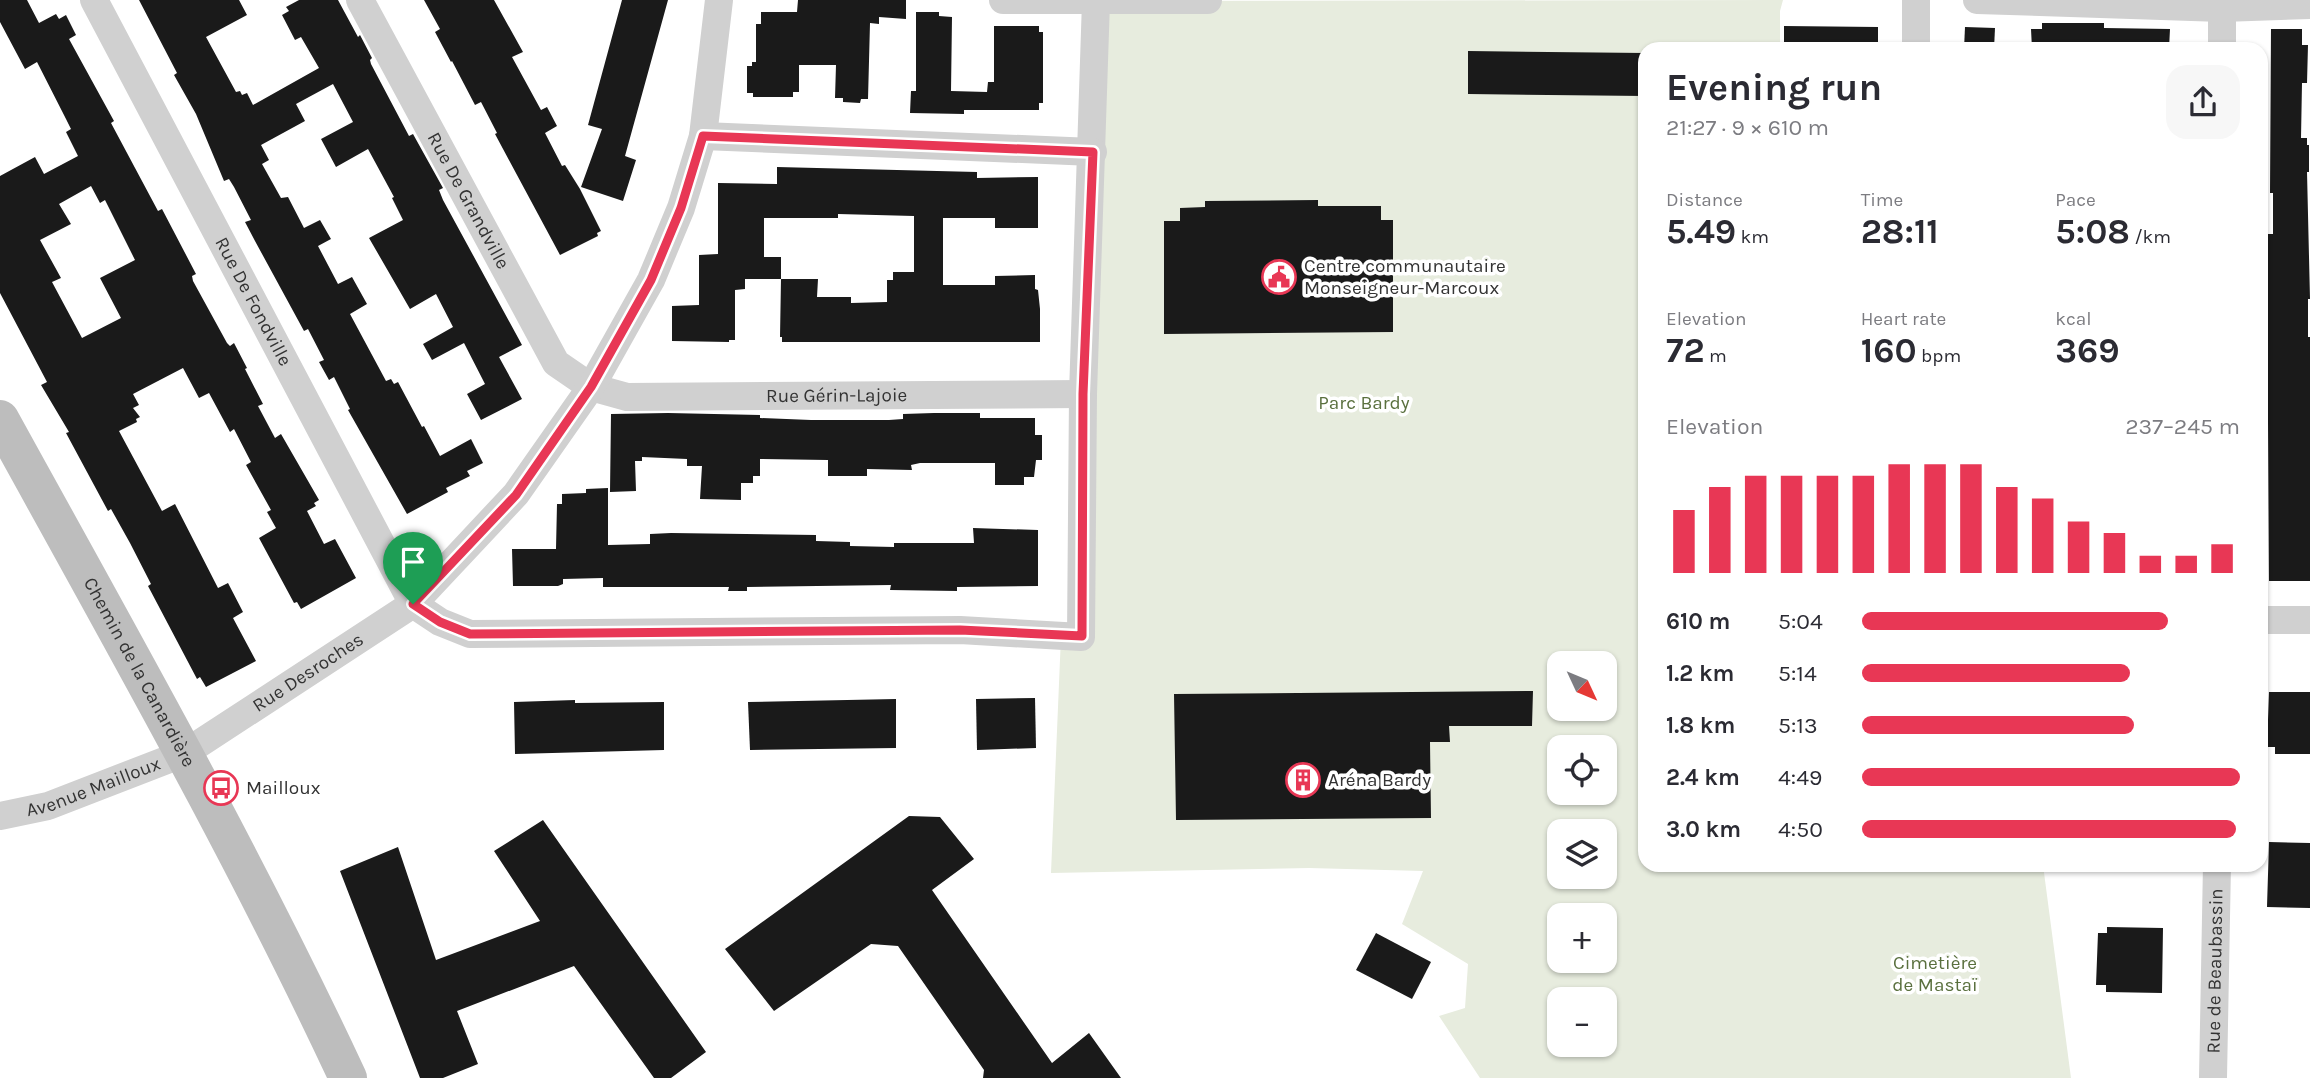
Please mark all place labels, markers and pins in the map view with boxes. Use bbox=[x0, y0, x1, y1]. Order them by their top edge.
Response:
place label: Centre communautaire Monseigneur-Marcoux bbox=[1304, 255, 1506, 299]
public building icon: Centre communautaire Monseigneur-Marcoux bbox=[1260, 258, 1298, 296]
pin bbox=[383, 532, 443, 604]
building icon: Aréna Bardy bbox=[1284, 761, 1322, 799]
bus stop icon: Mailloux bbox=[202, 769, 240, 807]
place label: Aréna Bardy bbox=[1328, 769, 1431, 791]
place label: Mailloux bbox=[246, 777, 321, 799]

